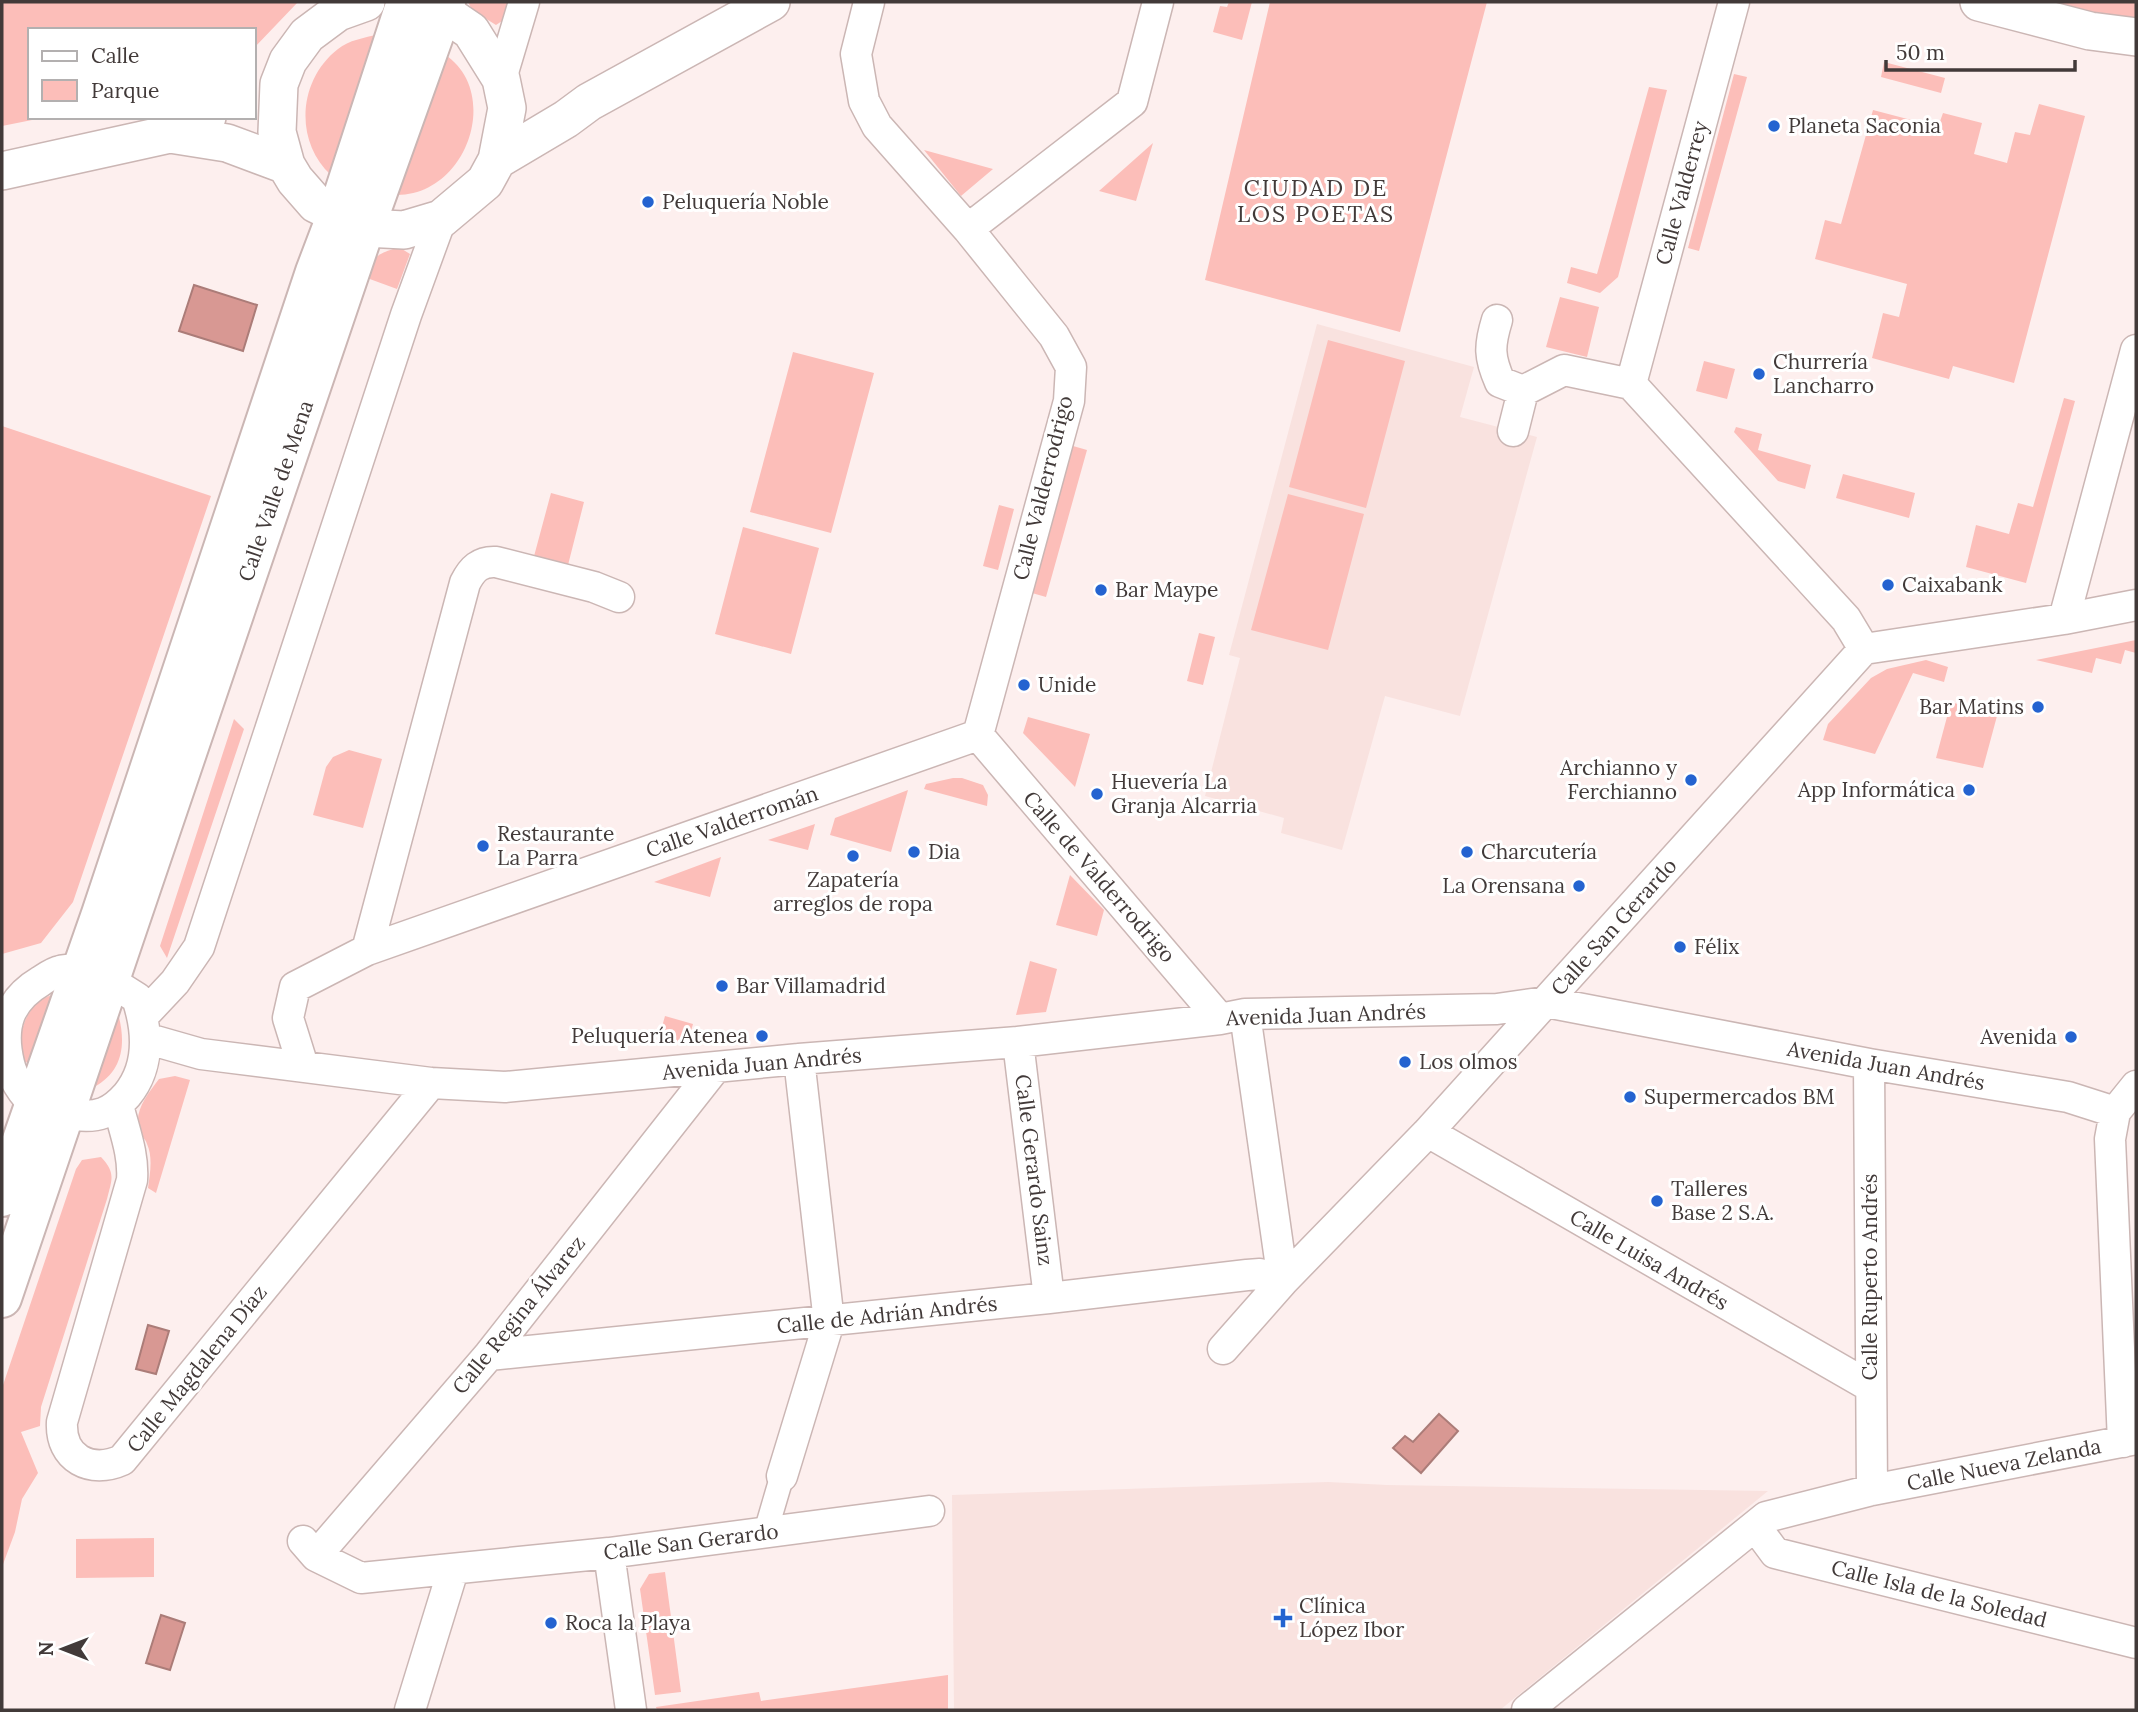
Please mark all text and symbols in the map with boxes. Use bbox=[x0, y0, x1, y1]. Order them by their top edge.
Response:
legend bbox=[28, 28, 256, 119]
scale bar bbox=[1886, 28, 2075, 72]
text: 50 m bbox=[1896, 39, 1945, 66]
text: Calle bbox=[91, 42, 139, 69]
text: Parque bbox=[91, 77, 159, 104]
place label: Planeta Saconia bbox=[1788, 112, 1941, 139]
street label: Calle Valderrey bbox=[1649, 118, 1714, 268]
marker: Planeta Saconia bbox=[1766, 118, 1782, 134]
district label: CIUDAD DE LOS POETAS bbox=[1237, 173, 1395, 228]
place label: Peluquería Noble bbox=[662, 188, 829, 215]
marker: Peluquería Noble bbox=[640, 194, 656, 210]
place label: Churrería Lancharro bbox=[1773, 348, 1874, 399]
marker: Churrería Lancharro bbox=[1751, 366, 1767, 382]
street label: Calle Valderrodrigo bbox=[1007, 393, 1079, 583]
street label: Calle Valle de Mena bbox=[232, 397, 319, 585]
place label: Caixabank bbox=[1902, 571, 2003, 598]
place label: Bar Maype bbox=[1115, 576, 1218, 603]
marker: Caixabank bbox=[1880, 577, 1896, 593]
marker: Bar Maype bbox=[1093, 582, 1109, 598]
place label: Unide bbox=[1038, 671, 1096, 698]
marker: Unide bbox=[1016, 677, 1032, 693]
place label: Bar Matins bbox=[1919, 693, 2024, 720]
marker: Bar Matins bbox=[2030, 699, 2046, 715]
place label: Archianno y Ferchianno bbox=[1559, 754, 1677, 805]
place label: Huevería La Granja Alcarria bbox=[1111, 768, 1257, 819]
marker: Archianno y Ferchianno bbox=[1683, 772, 1699, 788]
place label: App Informática bbox=[1797, 776, 1955, 803]
street label: Calle Valderromán bbox=[642, 779, 822, 864]
marker: App Informática bbox=[1961, 782, 1977, 798]
street label: Calle de Valderrodrigo bbox=[1017, 785, 1181, 968]
marker: Huevería La Granja Alcarria bbox=[1089, 786, 1105, 802]
place label: Restaurante La Parra bbox=[497, 820, 614, 871]
marker: Restaurante La Parra bbox=[475, 838, 491, 854]
place label: Dia bbox=[928, 838, 961, 865]
place label: Charcutería bbox=[1481, 838, 1597, 865]
marker: Dia bbox=[906, 844, 922, 860]
marker: Charcutería bbox=[1459, 844, 1475, 860]
marker: Zapatería arreglos de ropa bbox=[845, 848, 861, 864]
street label: Calle San Gerardo bbox=[1545, 852, 1682, 1001]
place label: Zapatería arreglos de ropa bbox=[773, 866, 933, 917]
place label: La Orensana bbox=[1442, 872, 1565, 899]
marker: La Orensana bbox=[1571, 878, 1587, 894]
place label: Félix bbox=[1694, 933, 1739, 960]
marker: Félix bbox=[1672, 939, 1688, 955]
place label: Bar Villamadrid bbox=[736, 972, 886, 999]
marker: Bar Villamadrid bbox=[714, 978, 730, 994]
street label: Avenida Juan Andrés bbox=[1224, 998, 1426, 1032]
place label: Peluquería Atenea bbox=[571, 1022, 748, 1049]
place label: Avenida bbox=[1979, 1023, 2057, 1050]
marker: Peluquería Atenea bbox=[754, 1028, 770, 1044]
marker: Avenida bbox=[2063, 1029, 2079, 1045]
street label: Avenida Juan Andrés bbox=[1784, 1035, 1987, 1096]
street label: Avenida Juan Andrés bbox=[660, 1041, 863, 1086]
place label: Los olmos bbox=[1419, 1048, 1517, 1075]
marker: Los olmos bbox=[1397, 1054, 1413, 1070]
street label: Calle Gerardo Sainz bbox=[1009, 1073, 1060, 1267]
place label: Supermercados BM bbox=[1644, 1083, 1835, 1110]
marker: Supermercados BM bbox=[1622, 1089, 1638, 1105]
street label: Calle Ruperto Andrés bbox=[1856, 1173, 1883, 1381]
place label: Talleres Base 2 S.A. bbox=[1671, 1175, 1774, 1226]
marker: Talleres Base 2 S.A. bbox=[1649, 1193, 1665, 1209]
street label: Calle Luisa Andrés bbox=[1565, 1203, 1734, 1316]
street label: Calle Regina Álvarez bbox=[446, 1230, 591, 1400]
street label: Calle Magdalena Díaz bbox=[121, 1279, 273, 1458]
street label: Calle de Adrián Andrés bbox=[775, 1289, 999, 1340]
street label: Calle Nueva Zelanda bbox=[1904, 1432, 2103, 1497]
street label: Calle San Gerardo bbox=[602, 1517, 780, 1566]
street label: Calle Isla de la Soledad bbox=[1829, 1554, 2050, 1633]
place label: Clínica López Ibor bbox=[1299, 1592, 1404, 1643]
marker: Clínica López Ibor bbox=[1273, 1608, 1293, 1628]
place label: Roca la Playa bbox=[565, 1609, 691, 1636]
north arrow bbox=[28, 1614, 98, 1684]
marker: Roca la Playa bbox=[543, 1615, 559, 1631]
text: N bbox=[34, 1641, 58, 1656]

